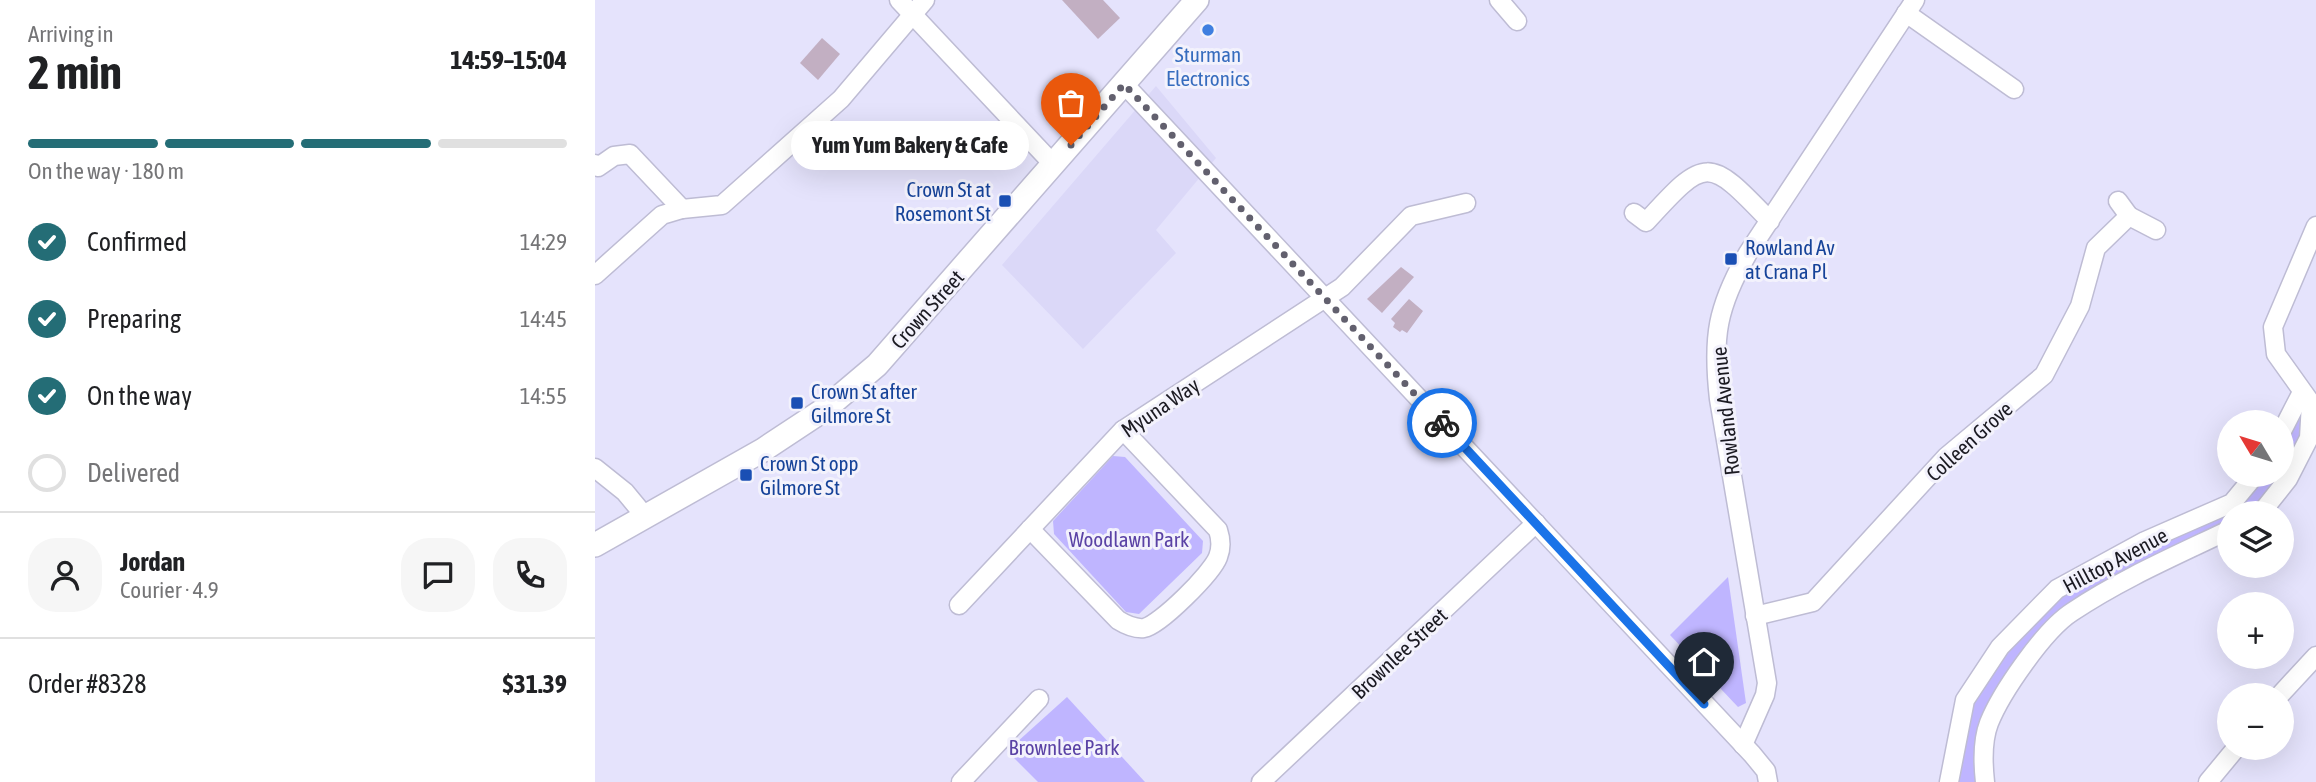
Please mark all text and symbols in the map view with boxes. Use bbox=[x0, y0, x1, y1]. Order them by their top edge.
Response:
text: Arriving in bbox=[28, 21, 114, 47]
marker: Sturman Electronics bbox=[1200, 22, 1216, 38]
place label: Sturman Electronics bbox=[1166, 42, 1250, 90]
text: 14:59–15:04 bbox=[450, 45, 567, 75]
text: 2 min bbox=[28, 46, 122, 99]
pin bbox=[1041, 73, 1101, 145]
icon: bag bbox=[1052, 84, 1090, 122]
callout: Yum Yum Bakery & Cafe bbox=[791, 120, 1029, 170]
text: Yum Yum Bakery & Cafe bbox=[812, 132, 1008, 158]
text: On the way · 180 m bbox=[28, 158, 184, 184]
place label: Crown St at Rosemont St bbox=[895, 177, 991, 225]
marker: Crown St at Rosemont St bbox=[997, 193, 1013, 209]
icon: check bbox=[28, 223, 66, 261]
text: Confirmed bbox=[87, 227, 187, 257]
text: 14:29 bbox=[520, 229, 567, 255]
place label: Rowland Av at Crana Pl bbox=[1745, 235, 1835, 283]
marker: Rowland Av at Crana Pl bbox=[1723, 251, 1739, 267]
street label: Crown Street bbox=[886, 265, 968, 353]
icon: check bbox=[28, 300, 66, 338]
text: Preparing bbox=[87, 304, 181, 334]
text: 14:45 bbox=[520, 306, 567, 332]
street label: Rowland Avenue bbox=[1706, 346, 1744, 476]
street label: Myuna Way bbox=[1117, 372, 1204, 442]
icon: check bbox=[28, 377, 66, 415]
place label: Crown St after Gilmore St bbox=[811, 379, 918, 427]
text: On the way bbox=[87, 381, 192, 411]
text: 14:55 bbox=[520, 383, 567, 409]
courier bbox=[1407, 388, 1477, 458]
marker: Crown St after Gilmore St bbox=[789, 395, 805, 411]
street label: Colleen Grove bbox=[1921, 396, 2017, 486]
icon: bike bbox=[1423, 404, 1461, 442]
north arrow bbox=[2217, 410, 2294, 486]
map controls bbox=[2217, 410, 2294, 760]
place label: Crown St opp Gilmore St bbox=[760, 451, 858, 499]
text: Delivered bbox=[87, 458, 180, 488]
marker: Crown St opp Gilmore St bbox=[738, 467, 754, 483]
button: layers bbox=[2217, 501, 2294, 578]
street label: Hilltop Avenue bbox=[2059, 522, 2171, 598]
park label: Woodlawn Park bbox=[1069, 527, 1189, 551]
button: person bbox=[28, 538, 102, 612]
button: chat bbox=[401, 538, 475, 612]
button: phone bbox=[493, 538, 567, 612]
text: Jordan bbox=[120, 547, 185, 577]
text: Courier · 4.9 bbox=[120, 577, 219, 603]
button: + bbox=[2217, 592, 2294, 669]
street label: Brownlee Street bbox=[1346, 603, 1452, 703]
pin bbox=[1674, 632, 1734, 704]
icon: home bbox=[1685, 643, 1723, 681]
text: Order #8328 bbox=[28, 669, 147, 699]
text: $31.39 bbox=[503, 669, 567, 699]
button: − bbox=[2217, 683, 2294, 760]
park label: Brownlee Park bbox=[1009, 735, 1119, 759]

